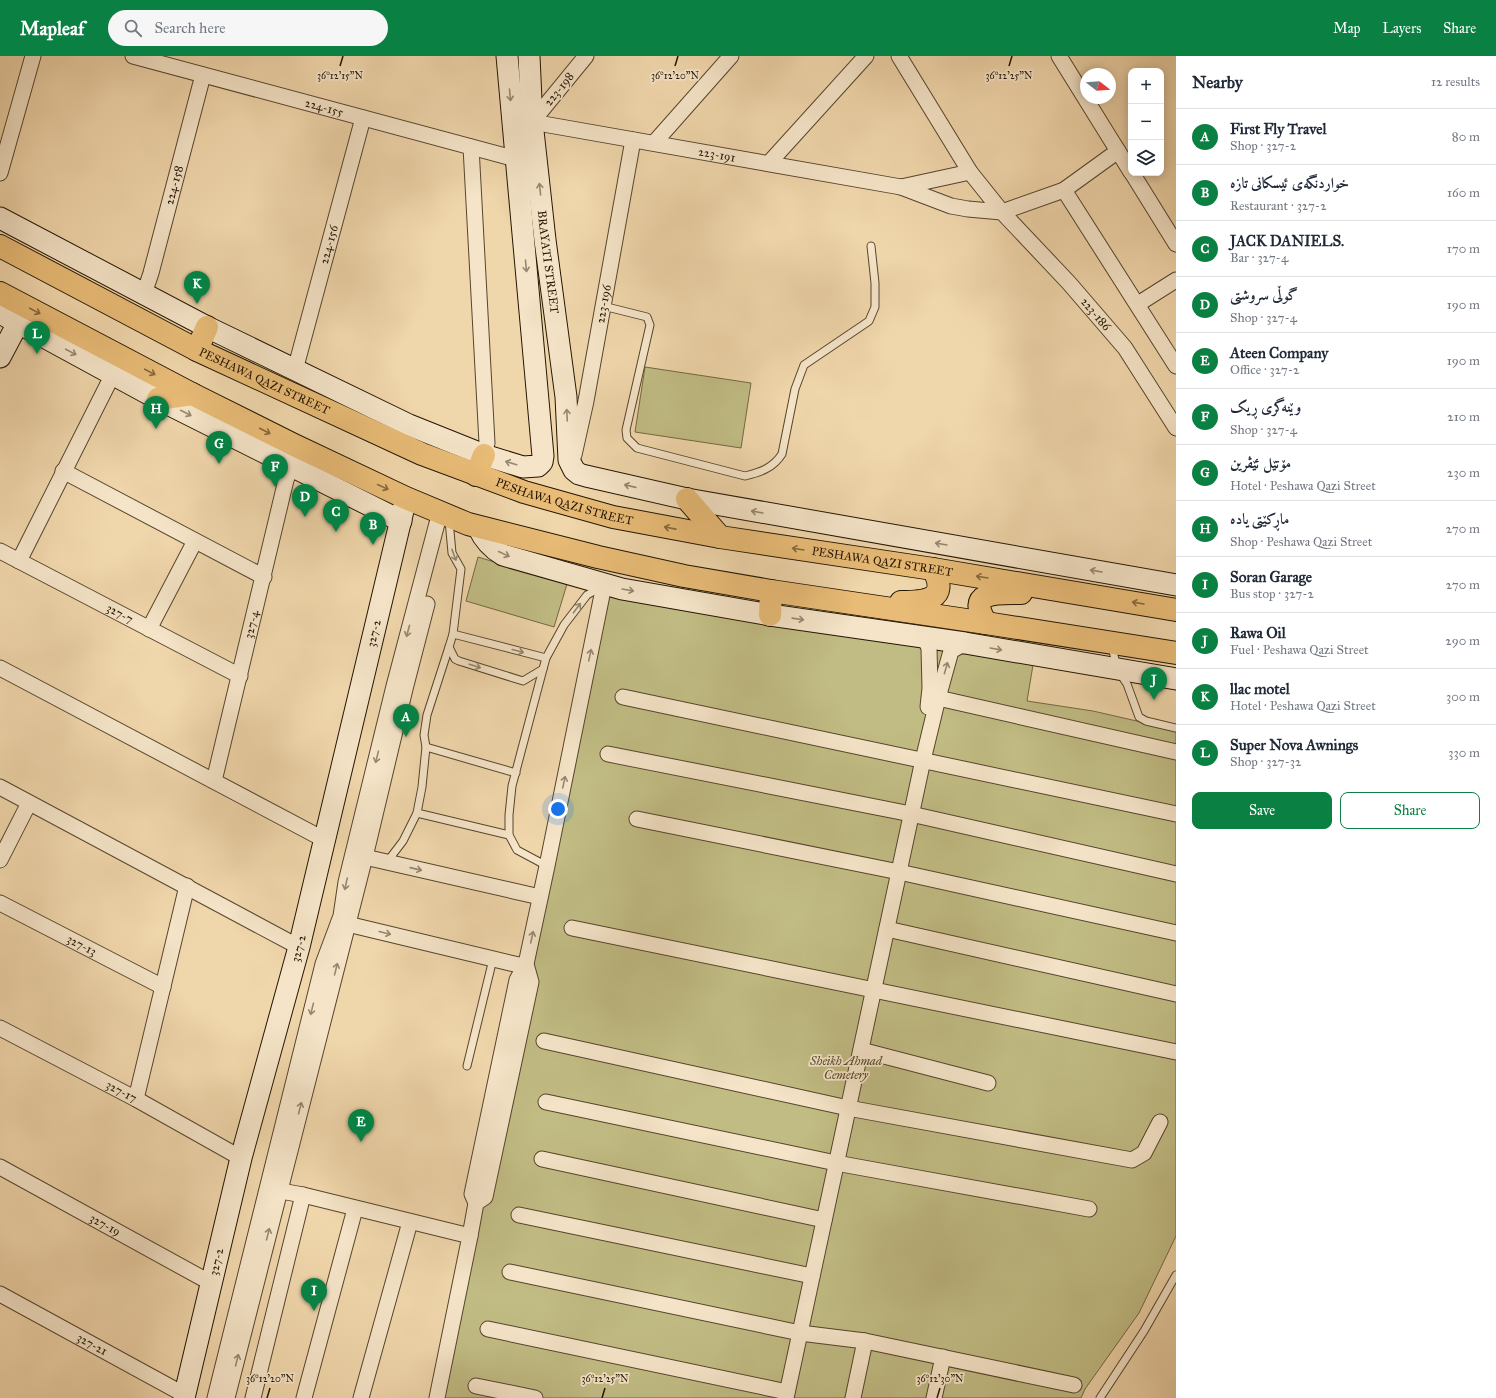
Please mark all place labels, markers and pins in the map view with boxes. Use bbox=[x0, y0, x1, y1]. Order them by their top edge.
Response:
pin: K bbox=[184, 271, 210, 304]
pin: L bbox=[24, 321, 50, 354]
pin: H bbox=[143, 396, 169, 429]
pin: G bbox=[206, 431, 232, 464]
pin: F bbox=[262, 454, 288, 487]
pin: D bbox=[292, 484, 318, 517]
pin: C bbox=[323, 499, 349, 532]
pin: B bbox=[360, 512, 386, 545]
pin: J bbox=[1141, 667, 1167, 700]
pin: A bbox=[393, 704, 419, 737]
pin: E bbox=[348, 1109, 374, 1142]
pin: I bbox=[301, 1278, 327, 1311]

